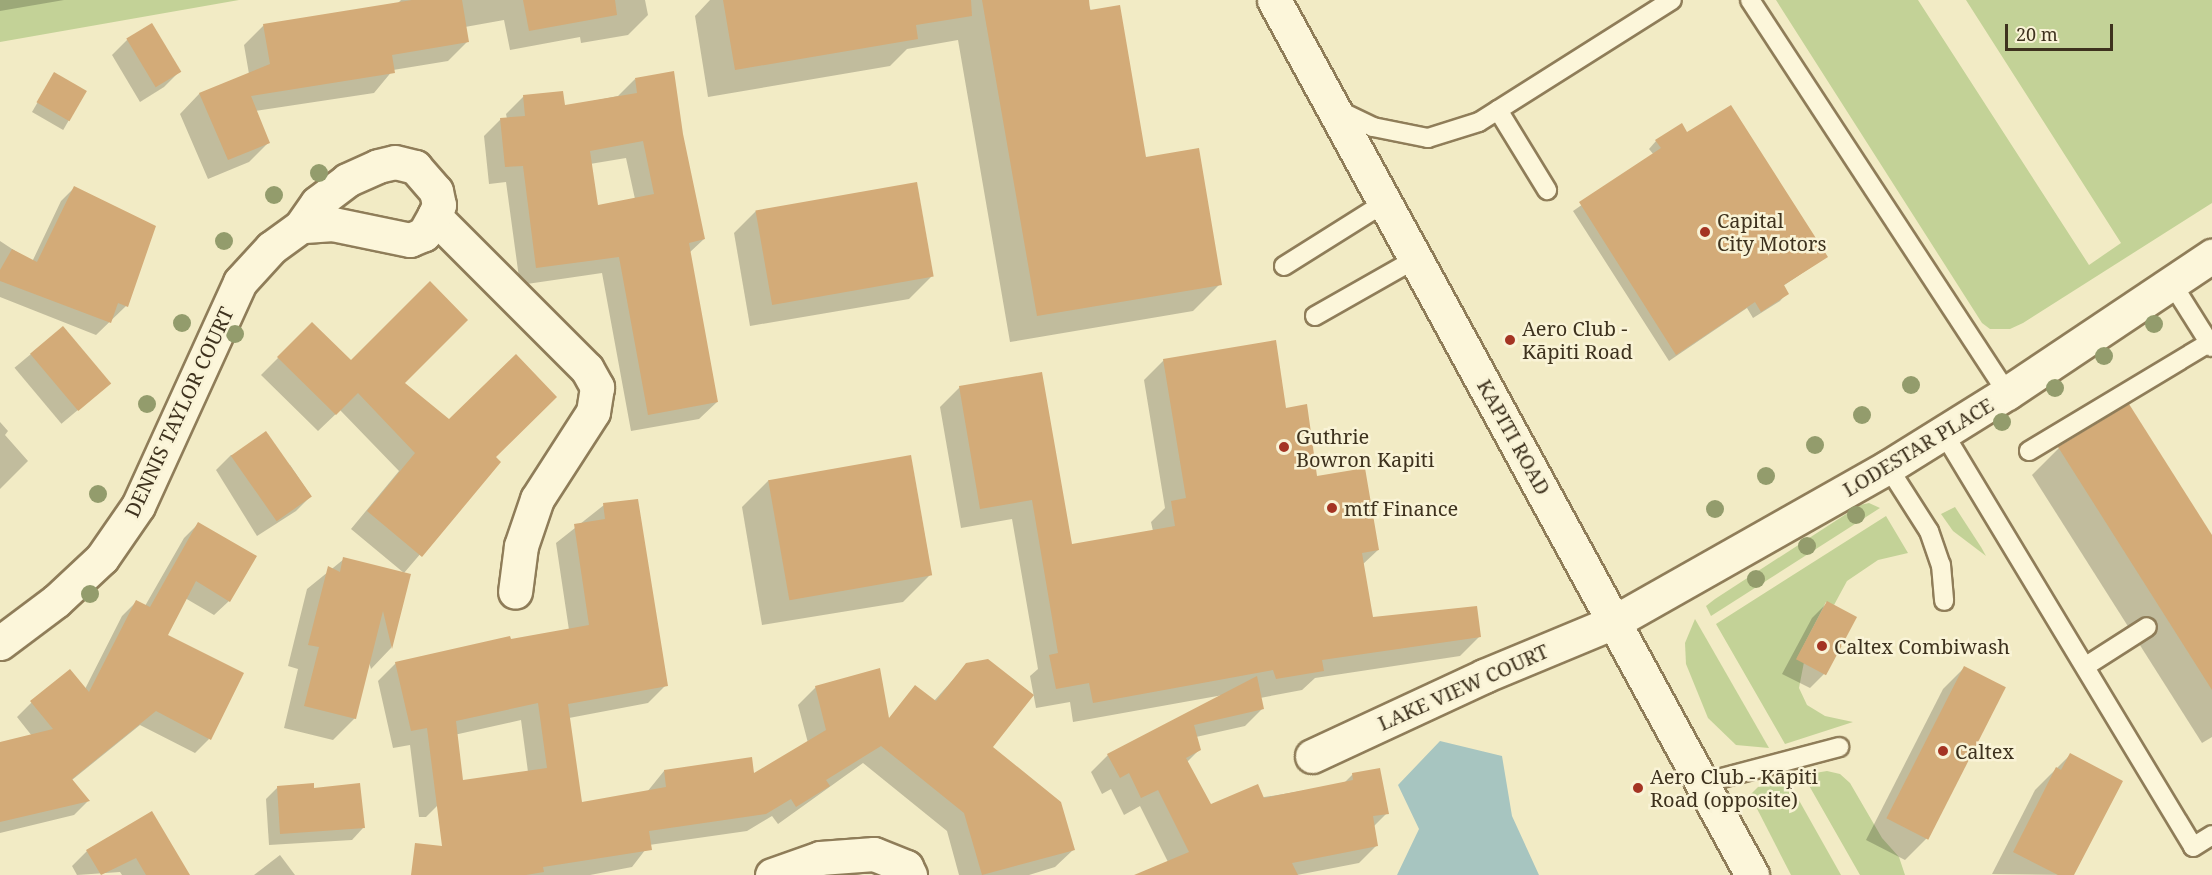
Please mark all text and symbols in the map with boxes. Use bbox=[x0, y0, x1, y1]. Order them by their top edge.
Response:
scale bar bbox=[2008, 12, 2116, 50]
text: 20 m bbox=[2016, 22, 2058, 46]
place label: Capital City Motors bbox=[1717, 208, 1827, 255]
marker: Capital City Motors bbox=[1698, 225, 1712, 239]
street label: DENNIS TAYLOR COURT bbox=[120, 303, 238, 521]
place label: Aero Club - Kāpiti Road bbox=[1522, 316, 1633, 363]
marker: Aero Club - Kāpiti Road bbox=[1503, 333, 1517, 347]
street label: KAPITI ROAD bbox=[1472, 375, 1556, 499]
street label: LODESTAR PLACE bbox=[1838, 393, 1998, 501]
place label: Guthrie Bowron Kapiti bbox=[1296, 424, 1434, 471]
marker: Guthrie Bowron Kapiti bbox=[1277, 440, 1291, 454]
place label: mtf Finance bbox=[1344, 496, 1458, 520]
marker: mtf Finance bbox=[1325, 501, 1339, 515]
place label: Caltex Combiwash bbox=[1834, 634, 2010, 658]
street label: LAKE VIEW COURT bbox=[1374, 639, 1552, 735]
marker: Caltex Combiwash bbox=[1815, 639, 1829, 653]
place label: Caltex bbox=[1955, 739, 2014, 763]
marker: Caltex bbox=[1936, 744, 1950, 758]
place label: Aero Club - Kāpiti Road (opposite) bbox=[1650, 765, 1818, 812]
marker: Aero Club - Kāpiti Road (opposite) bbox=[1631, 781, 1645, 795]

